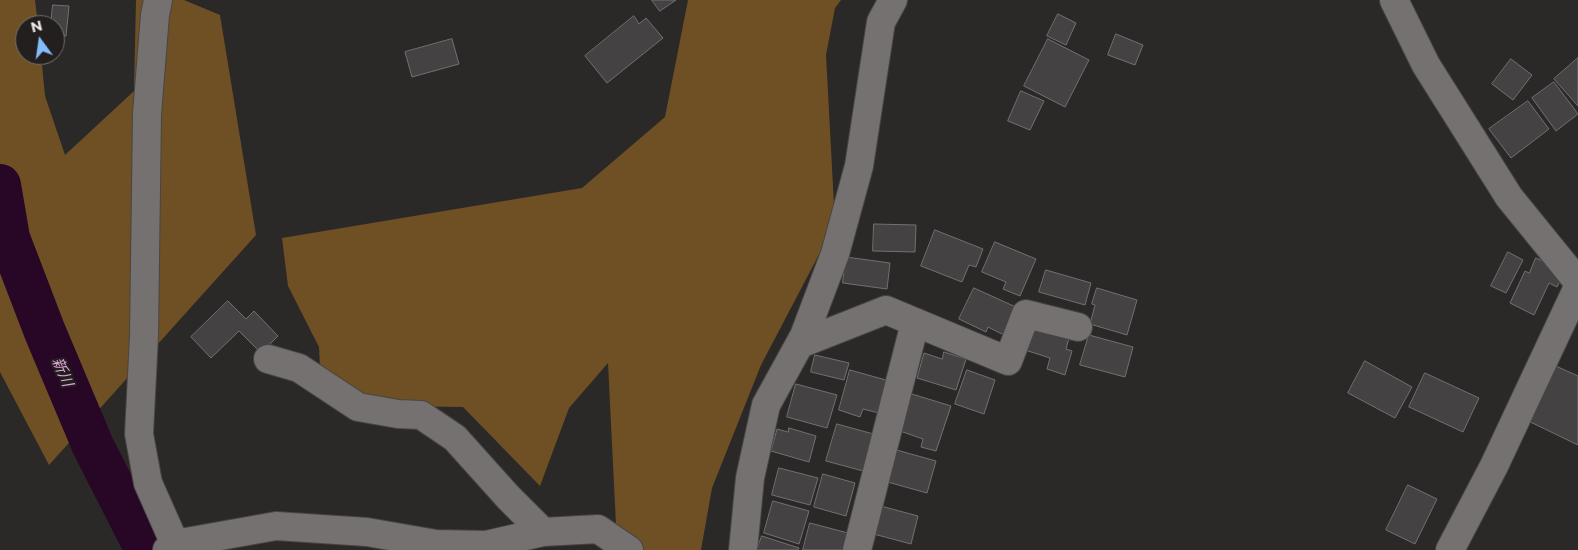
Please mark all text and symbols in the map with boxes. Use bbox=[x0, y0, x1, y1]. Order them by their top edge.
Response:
north arrow bbox=[15, 15, 65, 65]
text: N bbox=[29, 16, 44, 37]
water label: 新川 bbox=[48, 355, 76, 389]

